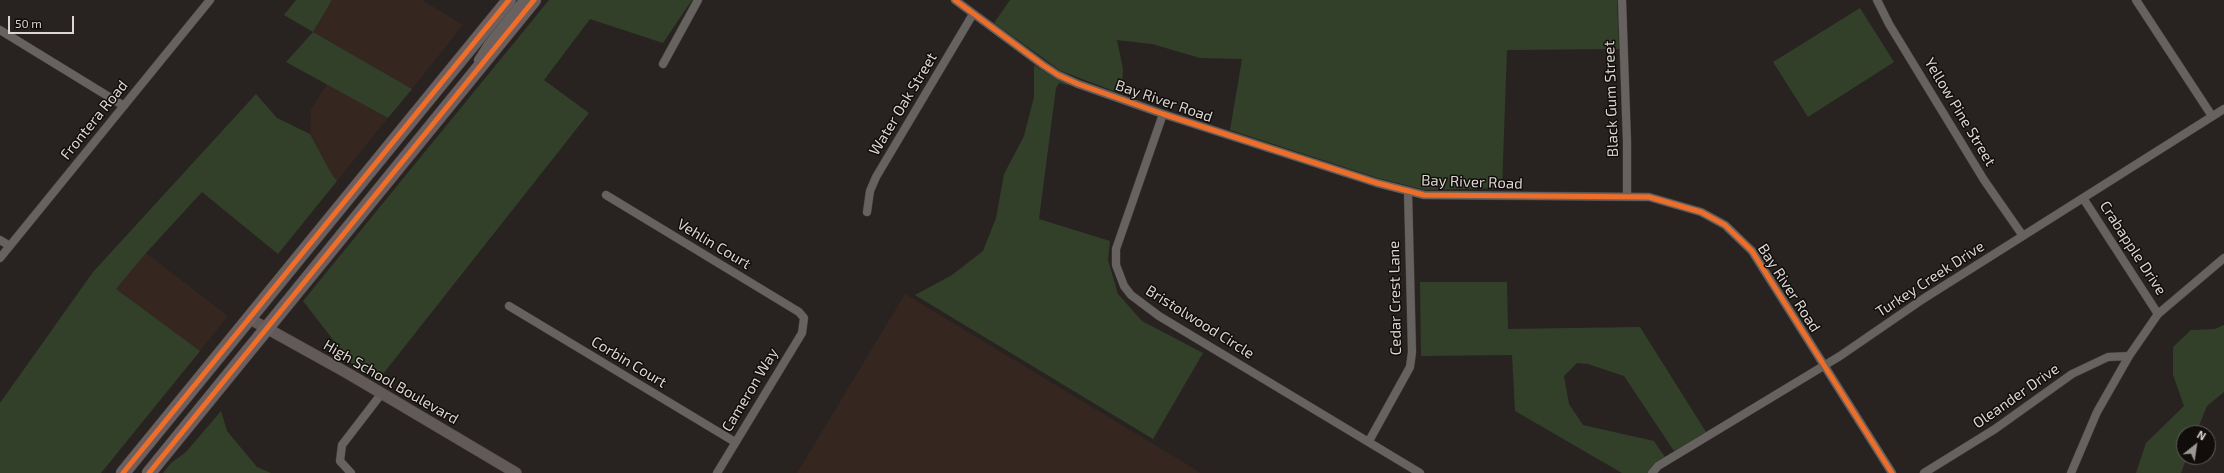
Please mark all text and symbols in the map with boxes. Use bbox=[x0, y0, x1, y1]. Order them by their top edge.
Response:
scale bar bbox=[10, 8, 76, 34]
text: 50 m bbox=[15, 16, 42, 30]
street label: Black Gum Street bbox=[1600, 40, 1622, 158]
street label: Water Oak Street bbox=[865, 50, 941, 158]
street label: Yellow Pine Street bbox=[1921, 55, 1999, 169]
street label: Bay River Road bbox=[1113, 76, 1215, 126]
street label: Frontera Road bbox=[57, 77, 131, 163]
street label: Bay River Road bbox=[1421, 171, 1523, 193]
street label: Crabapple Drive bbox=[2096, 198, 2170, 298]
street label: Vehlin Court bbox=[674, 215, 754, 273]
street label: Turkey Creek Drive bbox=[1872, 237, 1988, 321]
street label: Bay River Road bbox=[1754, 240, 1824, 336]
street label: Cedar Crest Lane bbox=[1385, 241, 1405, 355]
street label: Bristolwood Circle bbox=[1142, 281, 1258, 363]
street label: Corbin Court bbox=[588, 332, 670, 392]
street label: High School Boulevard bbox=[320, 336, 462, 428]
street label: Cameron Way bbox=[718, 345, 782, 435]
street label: Oleander Drive bbox=[1969, 360, 2063, 432]
north arrow bbox=[2176, 425, 2216, 465]
text: N bbox=[2195, 427, 2208, 443]

